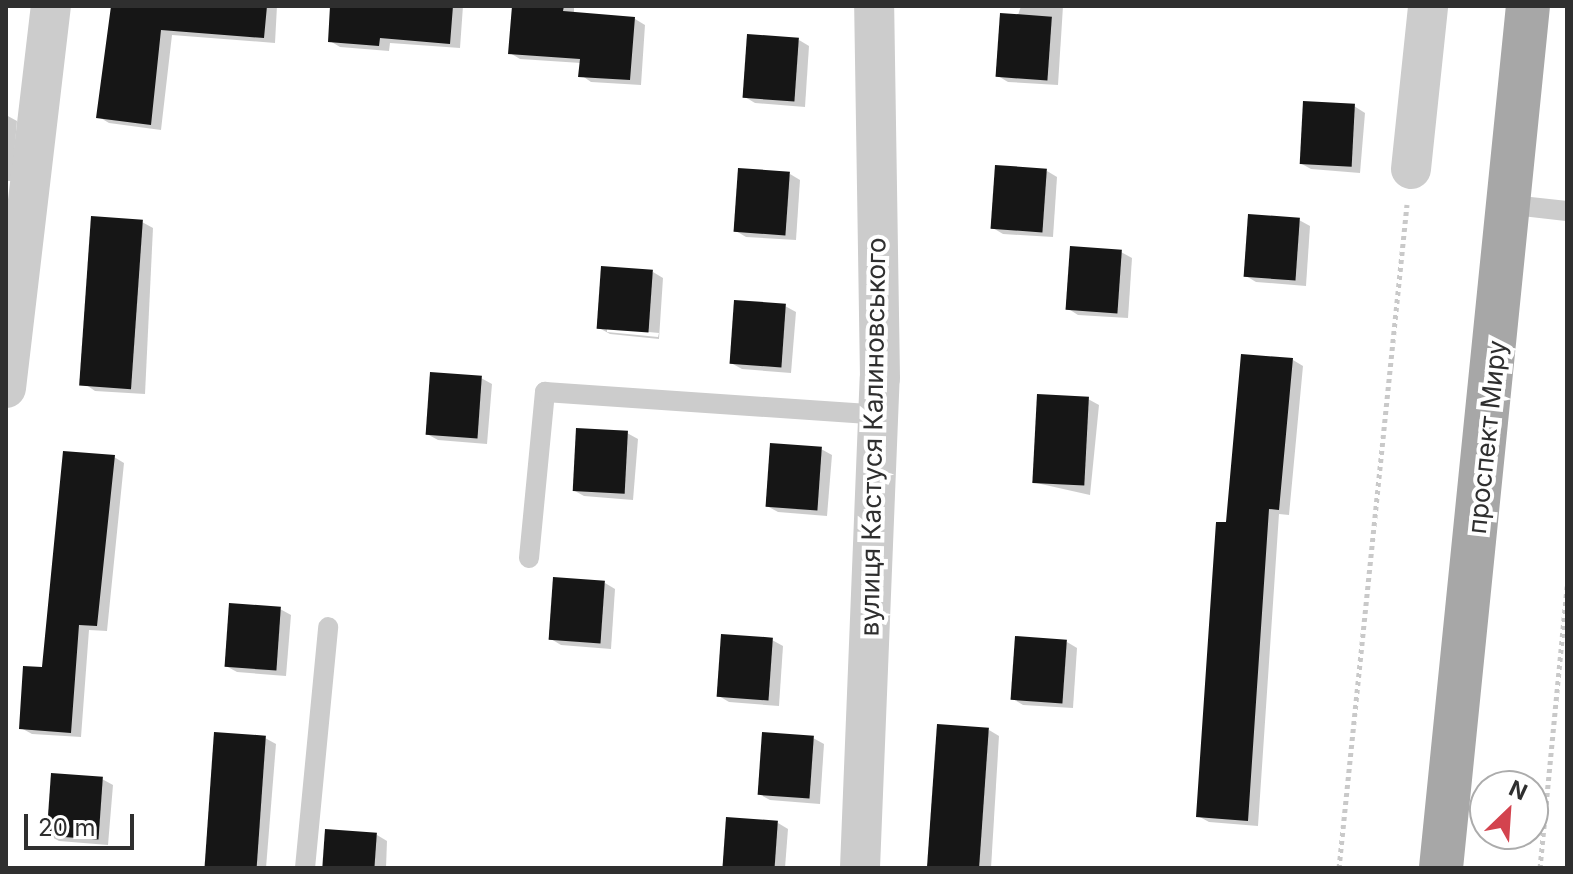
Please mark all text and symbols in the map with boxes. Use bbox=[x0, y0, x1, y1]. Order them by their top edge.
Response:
street label: вулиця Кастуся Калиновського bbox=[854, 237, 892, 637]
street label: проспект Миру bbox=[1461, 339, 1513, 535]
north arrow bbox=[1469, 770, 1549, 850]
text: N bbox=[1505, 775, 1531, 805]
scale bar bbox=[28, 798, 138, 848]
text: 20 m bbox=[38, 813, 96, 842]

